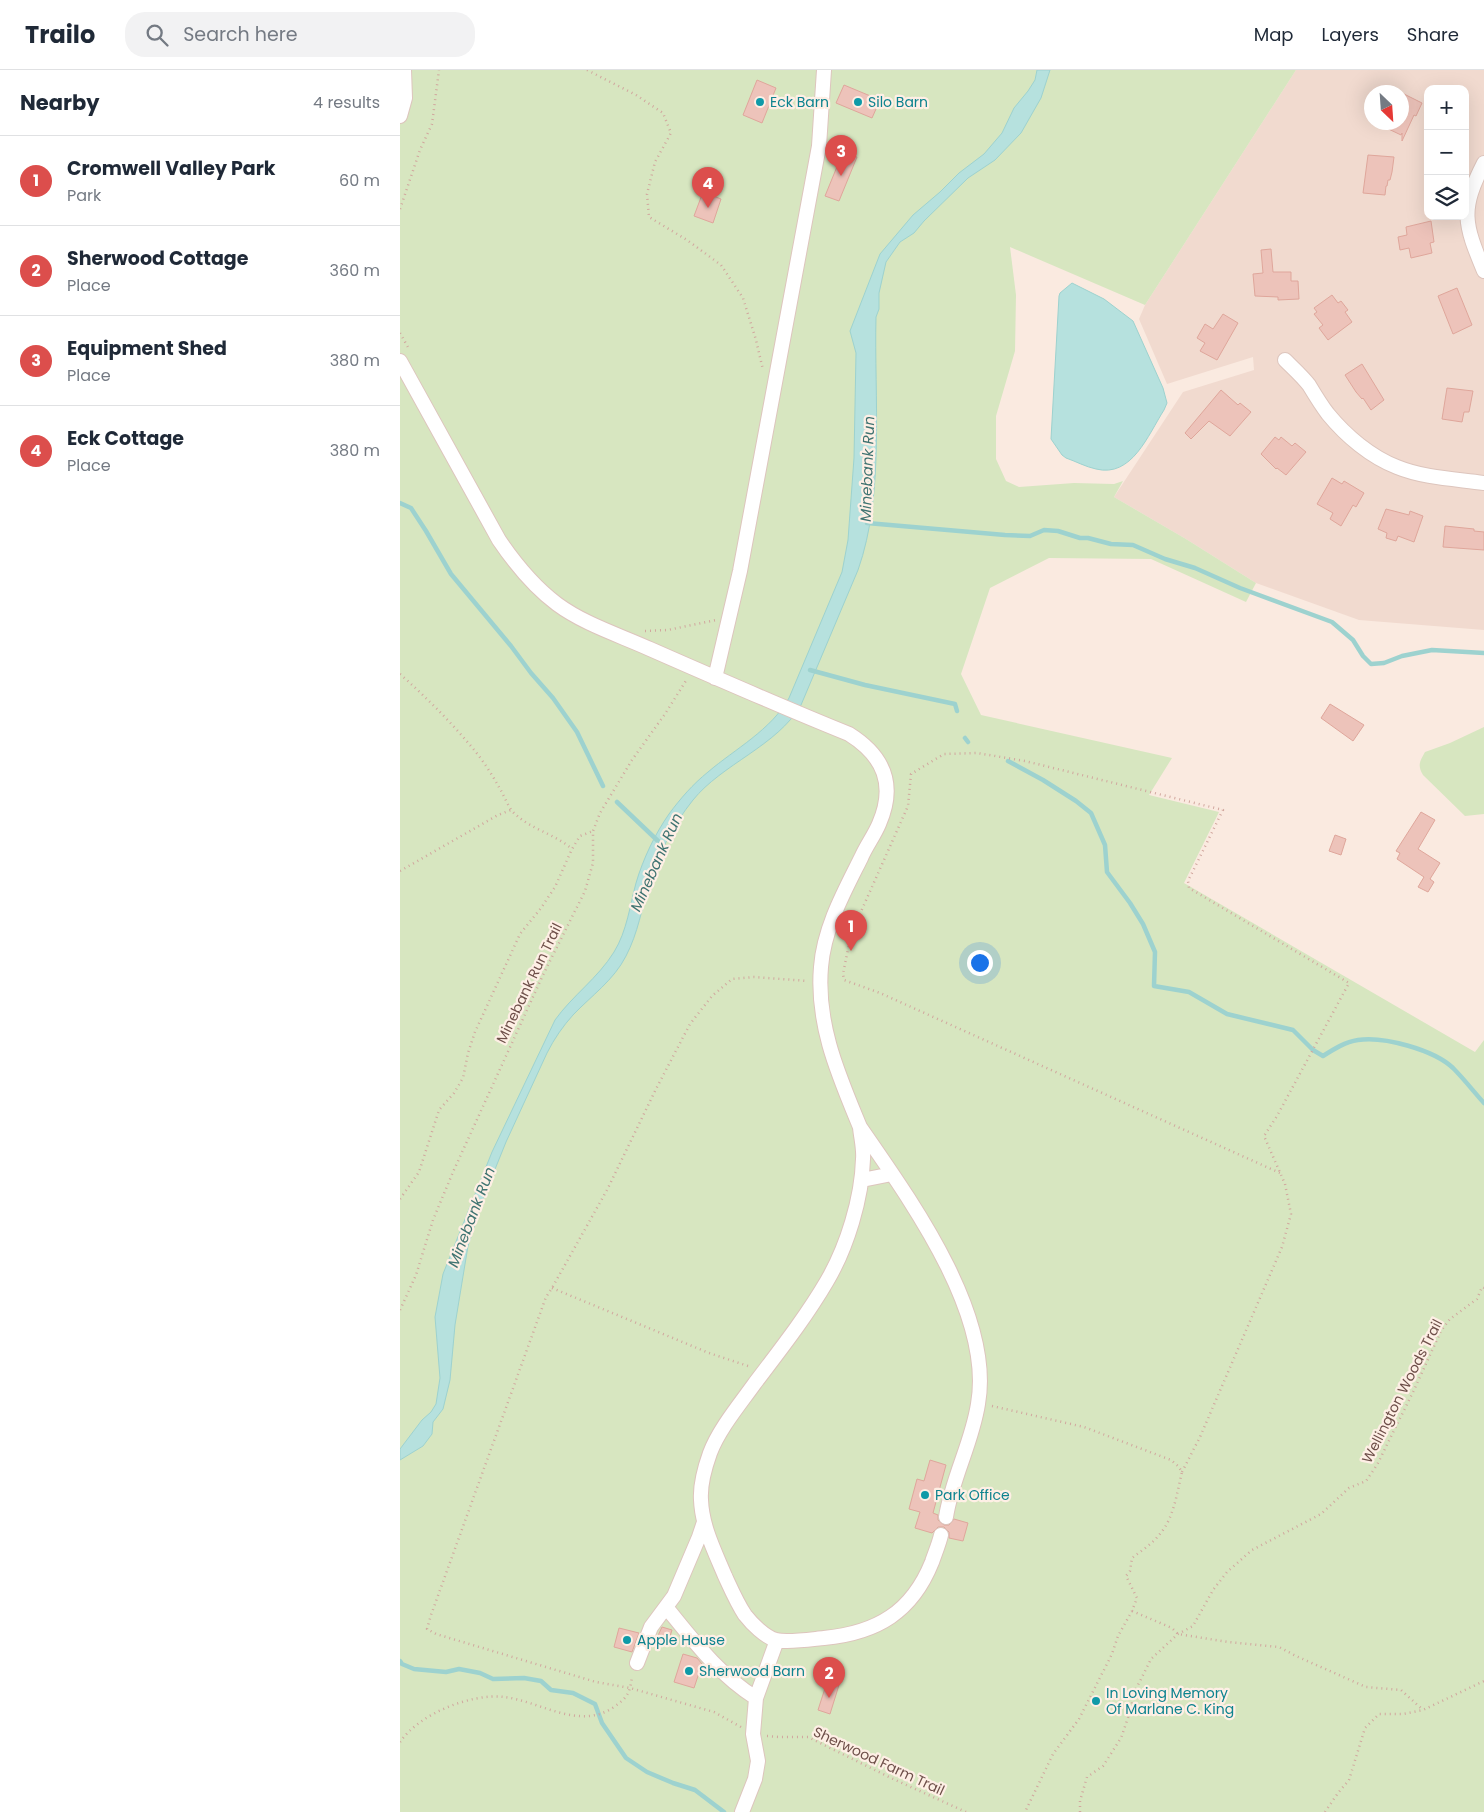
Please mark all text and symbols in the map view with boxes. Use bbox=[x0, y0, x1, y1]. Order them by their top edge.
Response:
search box bbox=[125, 12, 475, 57]
text: Trailo bbox=[25, 18, 95, 51]
icon: search bbox=[143, 21, 171, 49]
text: Search here bbox=[183, 21, 298, 48]
text: Map bbox=[1254, 22, 1294, 47]
text: Layers bbox=[1322, 22, 1379, 47]
text: Share bbox=[1407, 22, 1459, 47]
north arrow bbox=[1364, 85, 1409, 130]
map controls bbox=[1424, 85, 1469, 220]
button: + bbox=[1424, 85, 1469, 130]
text: Nearby bbox=[20, 88, 100, 117]
text: 4 results bbox=[313, 91, 380, 114]
place label: Eck Barn bbox=[770, 92, 829, 112]
place label: Silo Barn bbox=[868, 92, 928, 112]
marker: Eck Barn bbox=[754, 96, 766, 108]
marker: Silo Barn bbox=[852, 96, 864, 108]
button: − bbox=[1424, 130, 1469, 175]
pin: 3 bbox=[825, 135, 857, 176]
text: Cromwell Valley Park bbox=[67, 155, 276, 182]
pin: 4 bbox=[692, 167, 724, 208]
text: 1 bbox=[33, 169, 39, 192]
text: 60 m bbox=[339, 169, 380, 192]
button: layers bbox=[1424, 175, 1469, 220]
text: Park bbox=[67, 184, 101, 207]
text: Sherwood Cottage bbox=[67, 245, 248, 272]
text: 2 bbox=[31, 259, 41, 282]
text: 360 m bbox=[330, 259, 380, 282]
text: Place bbox=[67, 274, 111, 297]
text: Equipment Shed bbox=[67, 335, 227, 362]
text: 3 bbox=[31, 349, 41, 372]
text: 380 m bbox=[330, 349, 380, 372]
text: Place bbox=[67, 364, 111, 387]
water label: Minebank Run bbox=[855, 416, 879, 522]
text: Eck Cottage bbox=[67, 425, 184, 452]
text: 4 bbox=[31, 439, 41, 462]
text: 380 m bbox=[330, 439, 380, 462]
text: Place bbox=[67, 454, 111, 477]
water label: Minebank Run bbox=[625, 809, 687, 915]
pin: 1 bbox=[835, 910, 867, 951]
street label: Minebank Run Trail bbox=[491, 920, 567, 1046]
your location bbox=[967, 950, 993, 976]
water label: Minebank Run bbox=[442, 1164, 500, 1270]
street label: Wellington Woods Trail bbox=[1357, 1316, 1447, 1466]
place label: Park Office bbox=[935, 1485, 1010, 1505]
marker: Park Office bbox=[919, 1489, 931, 1501]
place label: Apple House bbox=[637, 1630, 725, 1650]
marker: Apple House bbox=[621, 1634, 633, 1646]
pin: 2 bbox=[813, 1657, 845, 1698]
place label: Sherwood Barn bbox=[699, 1661, 805, 1681]
marker: Sherwood Barn bbox=[683, 1665, 695, 1677]
place label: In Loving Memory Of Marlane C. King bbox=[1106, 1683, 1234, 1719]
marker: In Loving Memory Of Marlane C. King bbox=[1090, 1695, 1102, 1707]
street label: Sherwood Farm Trail bbox=[810, 1722, 948, 1800]

